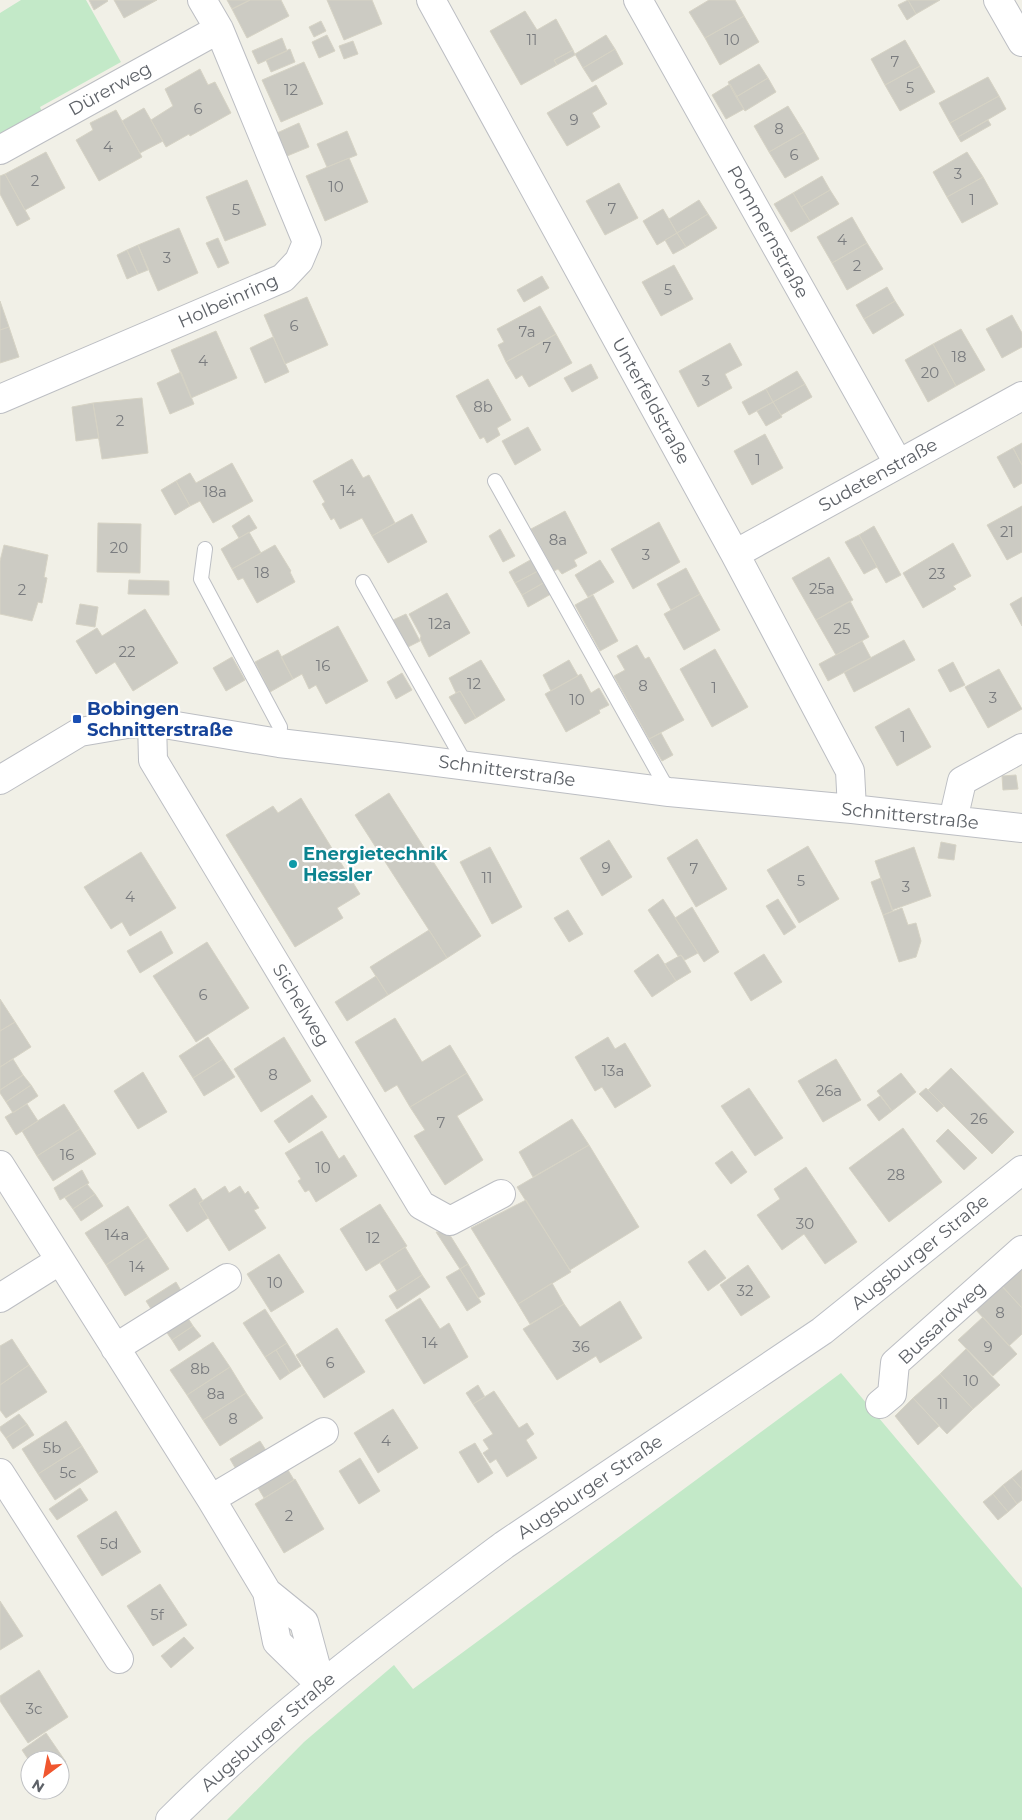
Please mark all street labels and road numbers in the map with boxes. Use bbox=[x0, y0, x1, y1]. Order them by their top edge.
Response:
street label: Dürerweg bbox=[65, 57, 155, 121]
street label: Pommernstraße bbox=[722, 162, 814, 302]
street label: Holbeinring bbox=[175, 269, 281, 333]
street label: Unterfeldstraße bbox=[607, 334, 695, 468]
street label: Sudetenstraße bbox=[815, 433, 941, 517]
street label: Schnitterstraße bbox=[437, 750, 577, 792]
street label: Schnitterstraße bbox=[840, 798, 980, 834]
street label: Sichelweg bbox=[268, 960, 334, 1050]
street label: Augsburger Straße bbox=[847, 1190, 993, 1314]
street label: Bussardweg bbox=[894, 1277, 990, 1369]
street label: Augsburger Straße bbox=[513, 1430, 667, 1544]
street label: Augsburger Straße bbox=[196, 1668, 340, 1796]

